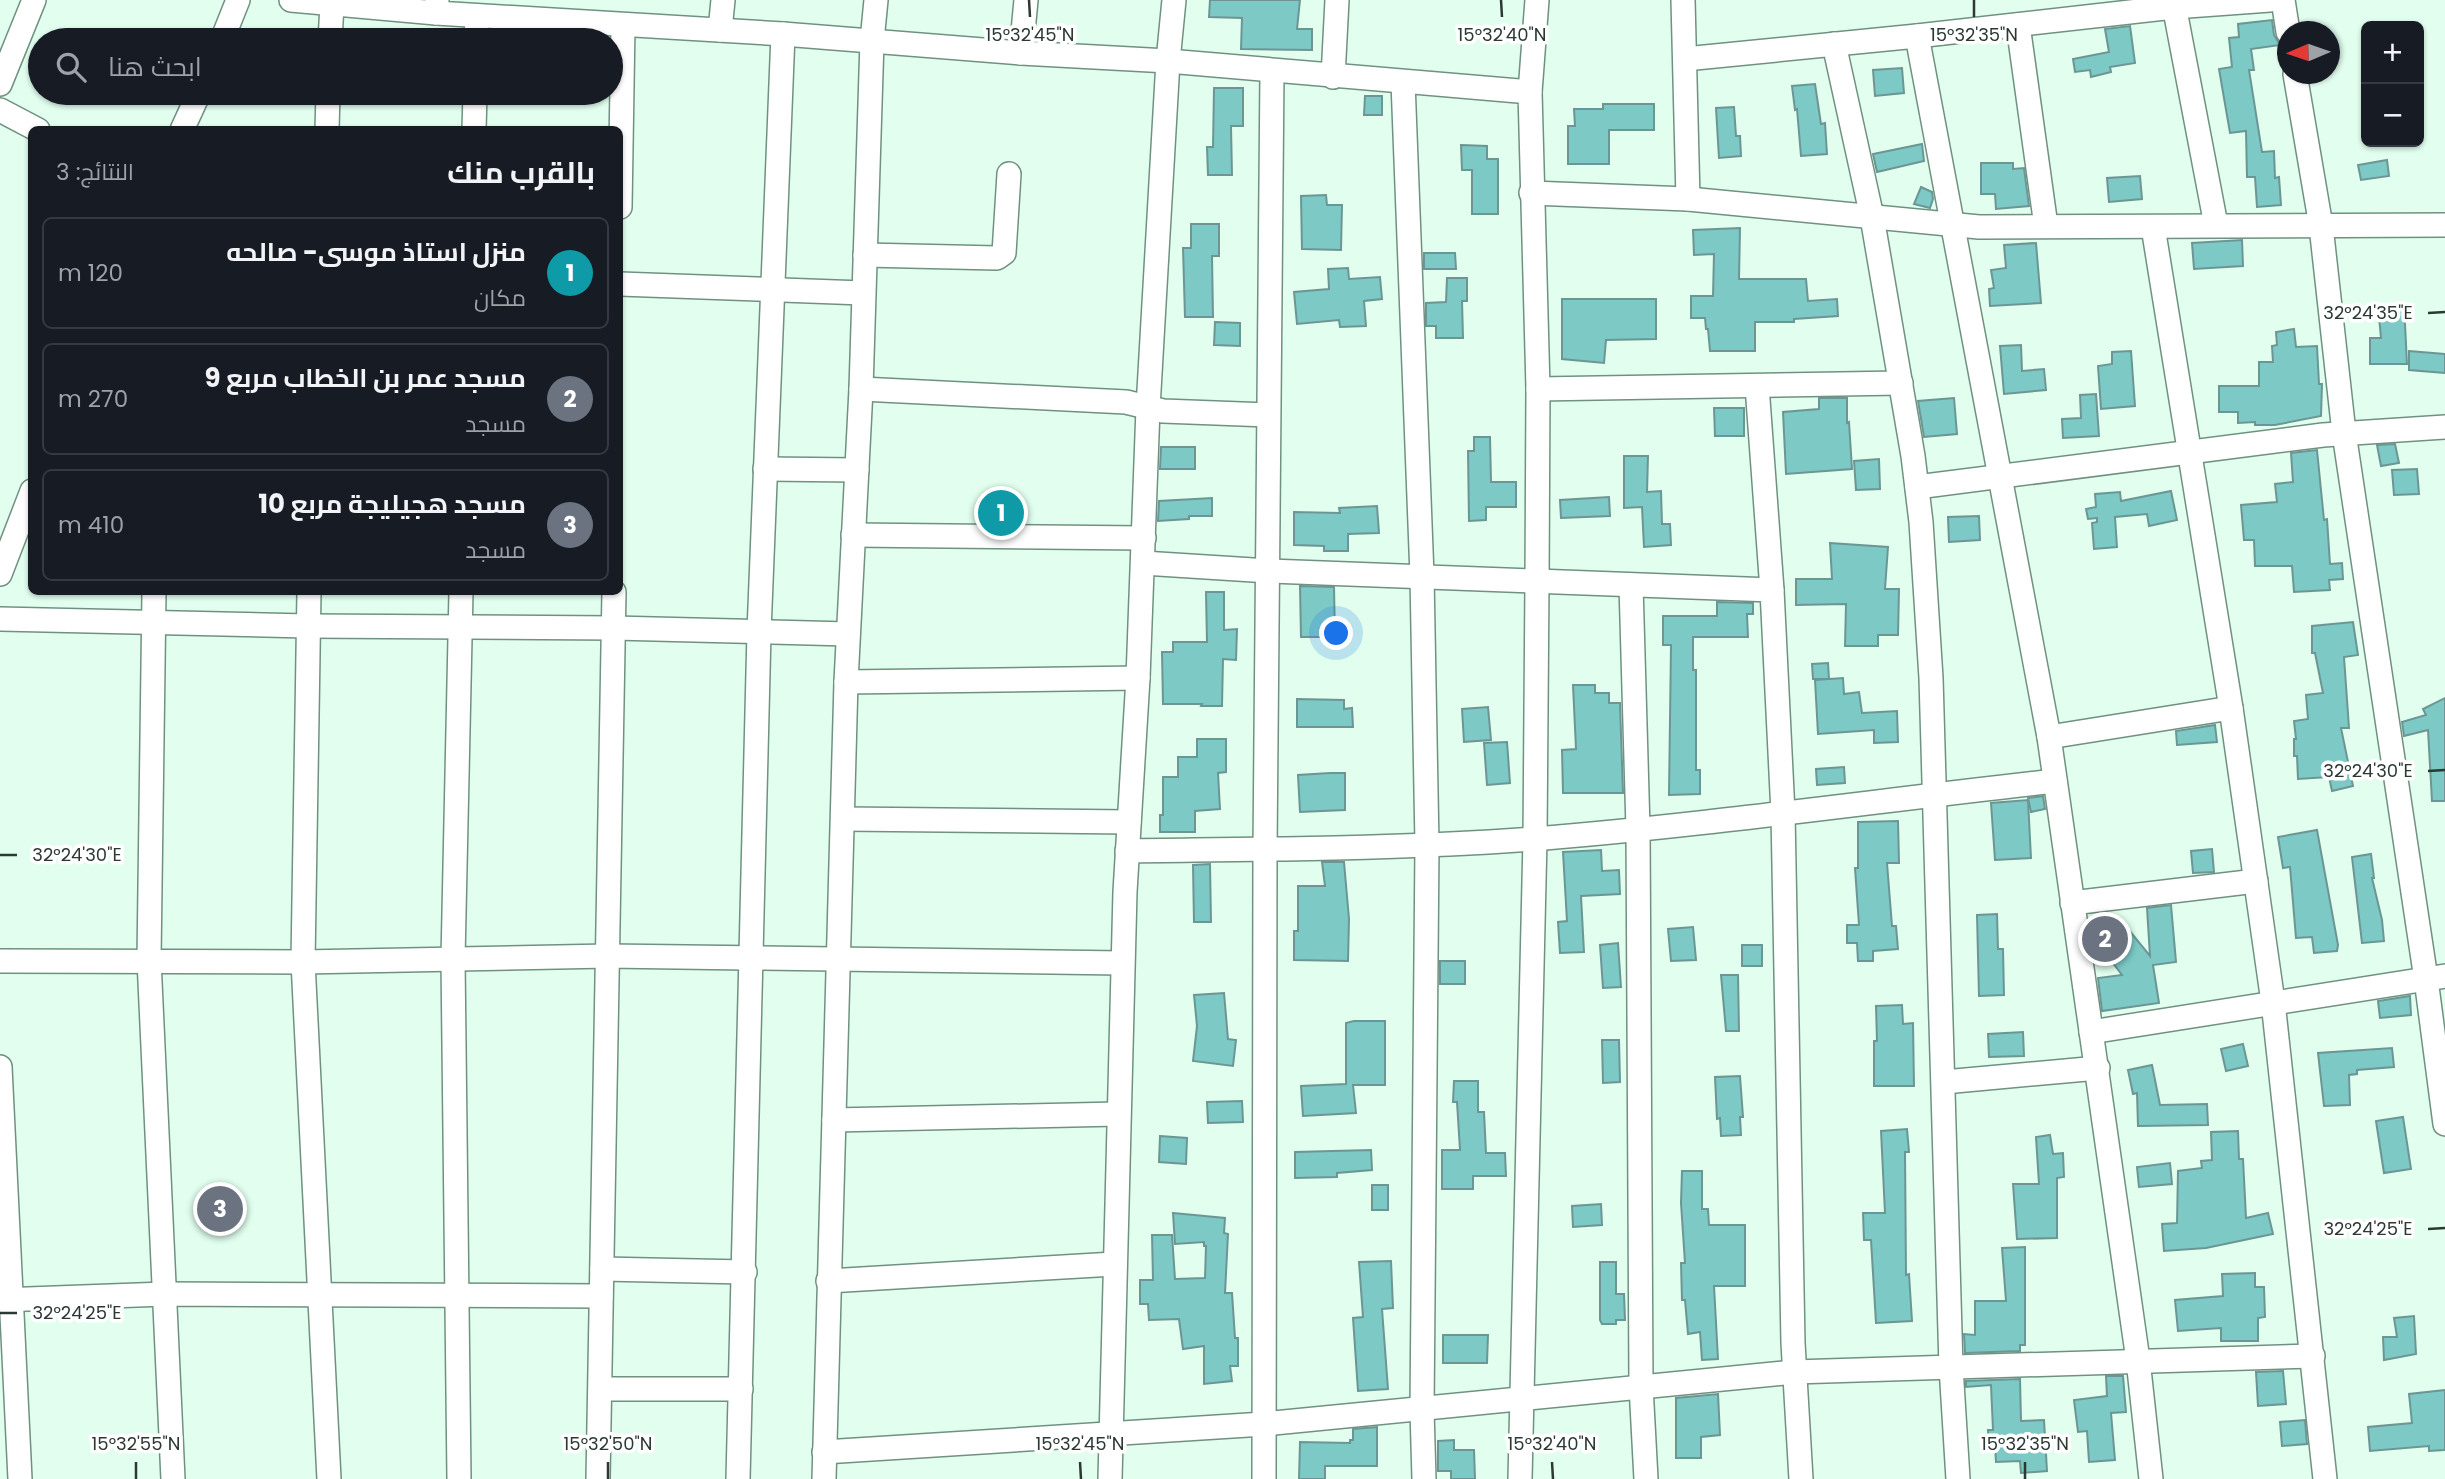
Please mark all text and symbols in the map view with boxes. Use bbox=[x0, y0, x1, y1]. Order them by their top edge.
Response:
north arrow bbox=[2277, 21, 2340, 84]
map controls bbox=[2361, 21, 2424, 147]
button: + bbox=[2361, 21, 2424, 84]
text: 15°32'45"N bbox=[986, 22, 1074, 47]
text: 15°32'40"N bbox=[1458, 22, 1546, 47]
text: 15°32'35"N bbox=[1930, 22, 2018, 47]
search box bbox=[28, 28, 623, 105]
icon: search bbox=[52, 48, 90, 86]
text: ابحث هنا bbox=[108, 49, 202, 85]
button: − bbox=[2361, 84, 2424, 147]
text: بالقرب منك bbox=[447, 151, 595, 194]
text: النتائج: 3 bbox=[56, 156, 134, 188]
text: منزل استاذ موسى- صالحه bbox=[226, 234, 526, 270]
text: 120 m bbox=[58, 257, 123, 289]
text: 1 bbox=[566, 257, 574, 289]
text: مكان bbox=[474, 282, 526, 314]
text: 32°24'35"E bbox=[2323, 300, 2413, 325]
text: مسجد عمر بن الخطاب مربع 9 bbox=[204, 360, 526, 396]
text: 270 m bbox=[58, 383, 128, 415]
text: 2 bbox=[563, 383, 577, 415]
text: مسجد bbox=[465, 408, 526, 440]
text: مسجد هجيليجة مربع 10 bbox=[258, 486, 526, 522]
pin: 1 bbox=[978, 487, 1024, 539]
text: 410 m bbox=[58, 509, 124, 541]
text: 3 bbox=[563, 509, 577, 541]
text: مسجد bbox=[465, 534, 526, 566]
your location bbox=[1319, 616, 1353, 650]
text: 32°24'30"E bbox=[2323, 758, 2413, 783]
text: 32°24'30"E bbox=[32, 842, 122, 867]
pin: 2 bbox=[2082, 913, 2128, 965]
pin: 3 bbox=[197, 1183, 243, 1235]
text: 32°24'25"E bbox=[2323, 1216, 2413, 1241]
text: 32°24'25"E bbox=[32, 1300, 122, 1325]
text: 15°32'55"N bbox=[92, 1431, 180, 1456]
text: 15°32'50"N bbox=[564, 1431, 652, 1456]
text: 15°32'45"N bbox=[1036, 1431, 1124, 1456]
text: 15°32'40"N bbox=[1508, 1431, 1596, 1456]
text: 15°32'35"N bbox=[1981, 1431, 2069, 1456]

